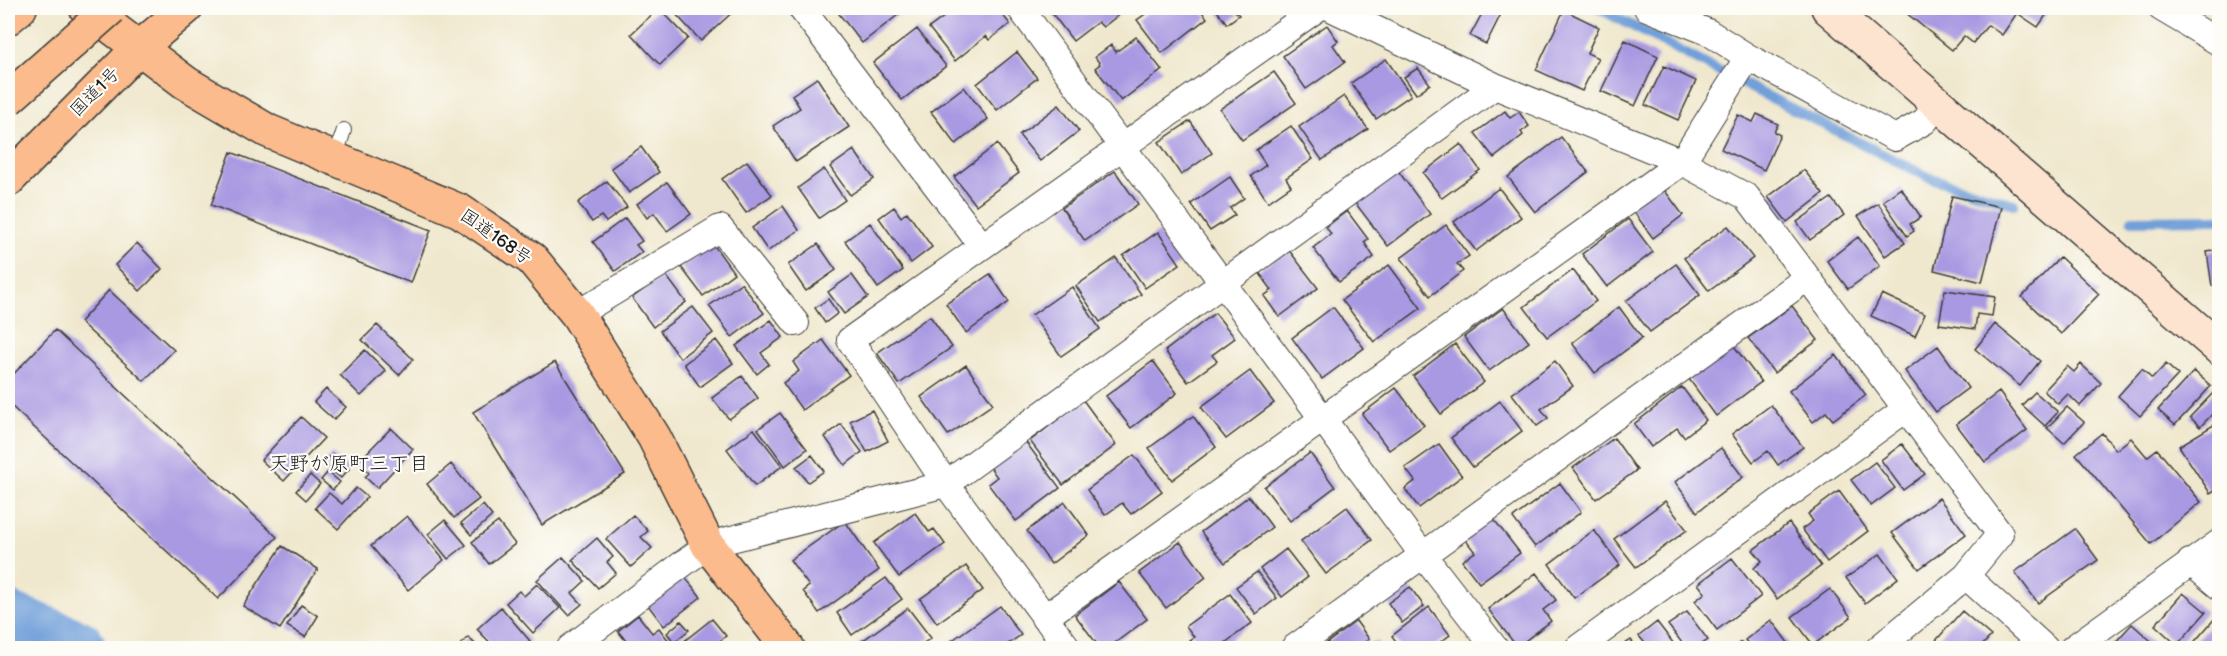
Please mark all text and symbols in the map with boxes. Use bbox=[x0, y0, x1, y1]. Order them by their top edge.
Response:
street label: 国道1号 bbox=[66, 63, 124, 121]
street label: 国道168号 bbox=[456, 205, 536, 269]
district label: 天野が原町三丁目 bbox=[269, 452, 429, 476]

